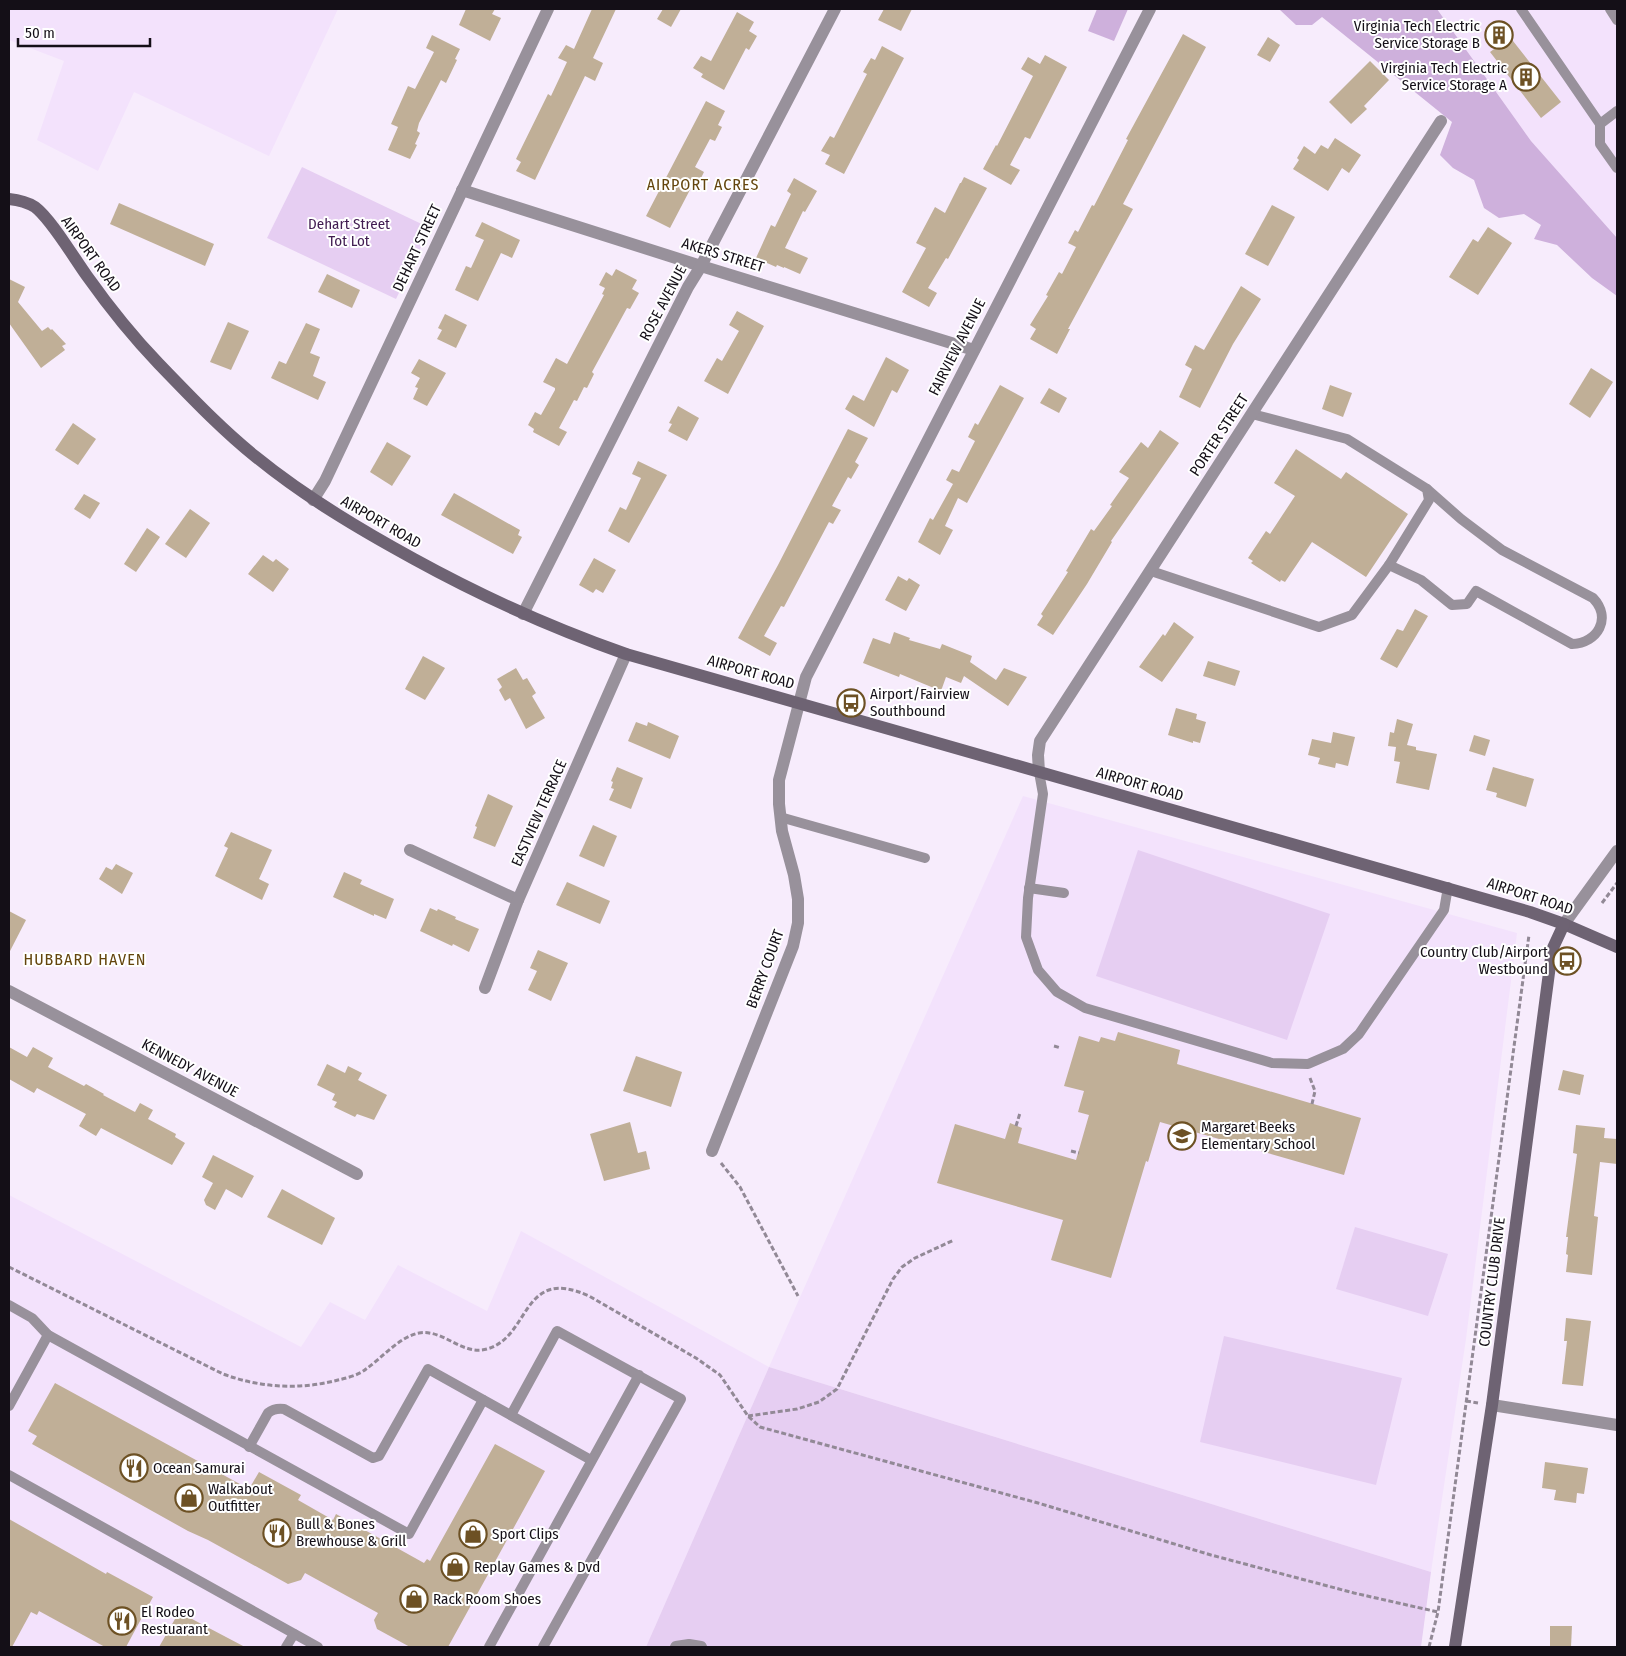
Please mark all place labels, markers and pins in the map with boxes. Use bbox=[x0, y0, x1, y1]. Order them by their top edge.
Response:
place label: Virginia Tech Electric Service Storage B bbox=[1354, 17, 1481, 52]
building icon: Virginia Tech Electric Service Storage B bbox=[1484, 20, 1514, 50]
place label: Virginia Tech Electric Service Storage A bbox=[1381, 59, 1508, 94]
building icon: Virginia Tech Electric Service Storage A bbox=[1511, 62, 1541, 92]
place label: Airport/Fairview Southbound bbox=[870, 685, 970, 720]
bus stop icon: Airport/Fairview Southbound bbox=[836, 688, 866, 718]
place label: Country Club/Airport Westbound bbox=[1420, 943, 1548, 978]
bus stop icon: Country Club/Airport Westbound bbox=[1552, 946, 1582, 976]
place label: Margaret Beeks Elementary School bbox=[1201, 1118, 1315, 1153]
school or university icon: Margaret Beeks Elementary School bbox=[1167, 1121, 1197, 1151]
restaurant icon: Ocean Samurai bbox=[119, 1453, 149, 1483]
place label: Ocean Samurai bbox=[153, 1459, 245, 1477]
place label: Walkabout Outfitter bbox=[208, 1480, 273, 1515]
shop icon: Walkabout Outfitter bbox=[174, 1483, 204, 1513]
place label: Bull & Bones Brewhouse & Grill bbox=[296, 1515, 406, 1550]
restaurant icon: Bull & Bones Brewhouse & Grill bbox=[262, 1518, 292, 1548]
shop icon: Sport Clips bbox=[458, 1519, 488, 1549]
place label: Sport Clips bbox=[492, 1525, 559, 1543]
shop icon: Replay Games & Dvd bbox=[440, 1552, 470, 1582]
place label: Replay Games & Dvd bbox=[474, 1558, 600, 1576]
shop icon: Rack Room Shoes bbox=[399, 1584, 429, 1614]
place label: Rack Room Shoes bbox=[433, 1590, 541, 1608]
place label: El Rodeo Restuarant bbox=[141, 1603, 208, 1638]
restaurant icon: El Rodeo Restuarant bbox=[107, 1606, 137, 1636]

